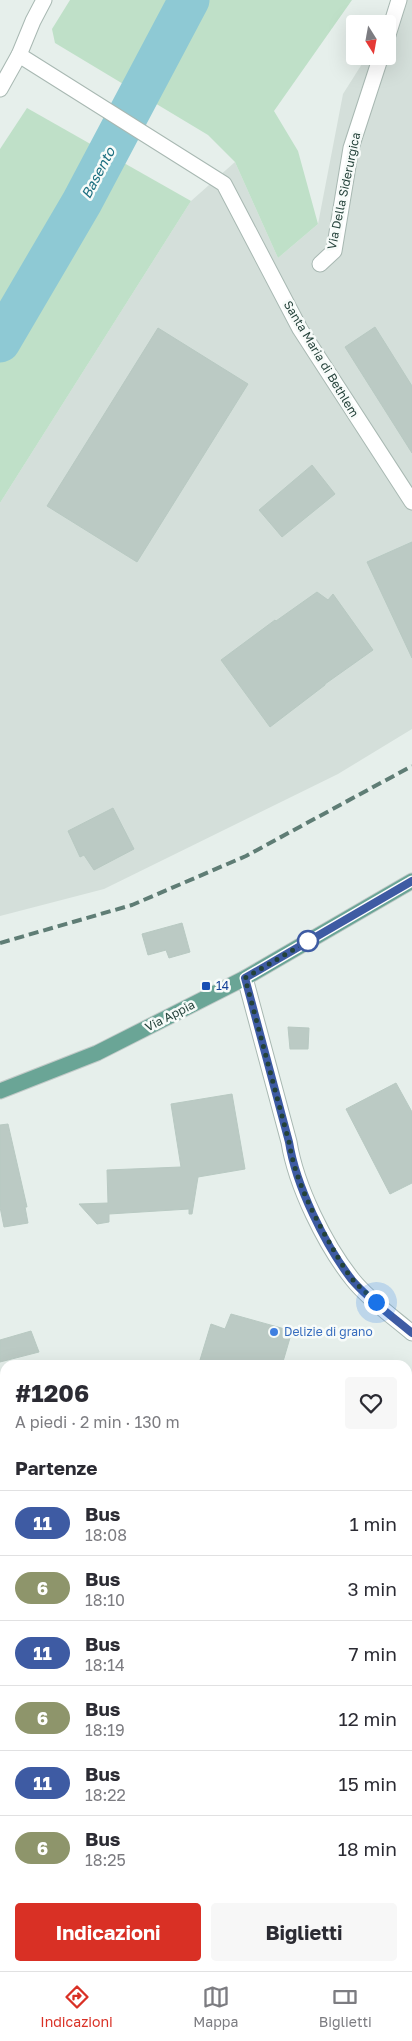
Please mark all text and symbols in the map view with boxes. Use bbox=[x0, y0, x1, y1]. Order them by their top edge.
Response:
north arrow bbox=[346, 15, 396, 65]
map controls bbox=[346, 15, 396, 65]
street label: Via Della Siderurgica bbox=[324, 131, 363, 251]
water label: Basento bbox=[77, 143, 119, 201]
street label: Santa Maria di Bethlem bbox=[281, 298, 362, 420]
unlabelled marker bbox=[297, 930, 319, 952]
place label: 14 bbox=[216, 978, 229, 993]
marker: 14 bbox=[200, 980, 212, 992]
street label: Via Appia bbox=[142, 997, 197, 1034]
your location bbox=[364, 1290, 389, 1315]
place label: Delizie di grano bbox=[284, 1324, 373, 1339]
marker: Delizie di grano bbox=[268, 1326, 280, 1338]
button: heart bbox=[345, 1377, 397, 1429]
text: #1206 bbox=[15, 1378, 89, 1407]
text: A piedi · 2 min · 130 m bbox=[15, 1412, 180, 1432]
text: Partenze bbox=[15, 1456, 97, 1479]
text: Bus bbox=[85, 1502, 120, 1525]
text: 11 bbox=[33, 1512, 52, 1534]
text: 1 min bbox=[349, 1512, 397, 1535]
text: 18:08 bbox=[85, 1525, 127, 1545]
text: Bus bbox=[85, 1567, 120, 1590]
text: 6 bbox=[37, 1577, 48, 1599]
text: 3 min bbox=[348, 1577, 397, 1600]
text: 18:10 bbox=[85, 1590, 125, 1610]
text: Bus bbox=[85, 1632, 120, 1655]
text: 11 bbox=[33, 1642, 52, 1664]
text: 7 min bbox=[349, 1642, 397, 1665]
text: 18:14 bbox=[85, 1655, 125, 1675]
text: Bus bbox=[85, 1697, 120, 1720]
text: 6 bbox=[37, 1707, 48, 1729]
text: 12 min bbox=[338, 1707, 397, 1730]
text: 18:19 bbox=[85, 1720, 125, 1740]
text: Bus bbox=[85, 1762, 120, 1785]
text: 11 bbox=[33, 1772, 52, 1794]
text: 15 min bbox=[338, 1772, 397, 1795]
text: 18:22 bbox=[85, 1785, 126, 1805]
text: Bus bbox=[85, 1827, 120, 1850]
text: 6 bbox=[37, 1837, 48, 1859]
text: 18 min bbox=[338, 1837, 397, 1860]
text: 18:25 bbox=[85, 1850, 126, 1870]
button: Indicazioni bbox=[15, 1903, 201, 1961]
button: Biglietti bbox=[211, 1903, 397, 1961]
tab: Indicazioni bbox=[40, 1983, 113, 2030]
tab: Mappa bbox=[193, 1983, 238, 2030]
tab: Biglietti bbox=[319, 1983, 372, 2030]

